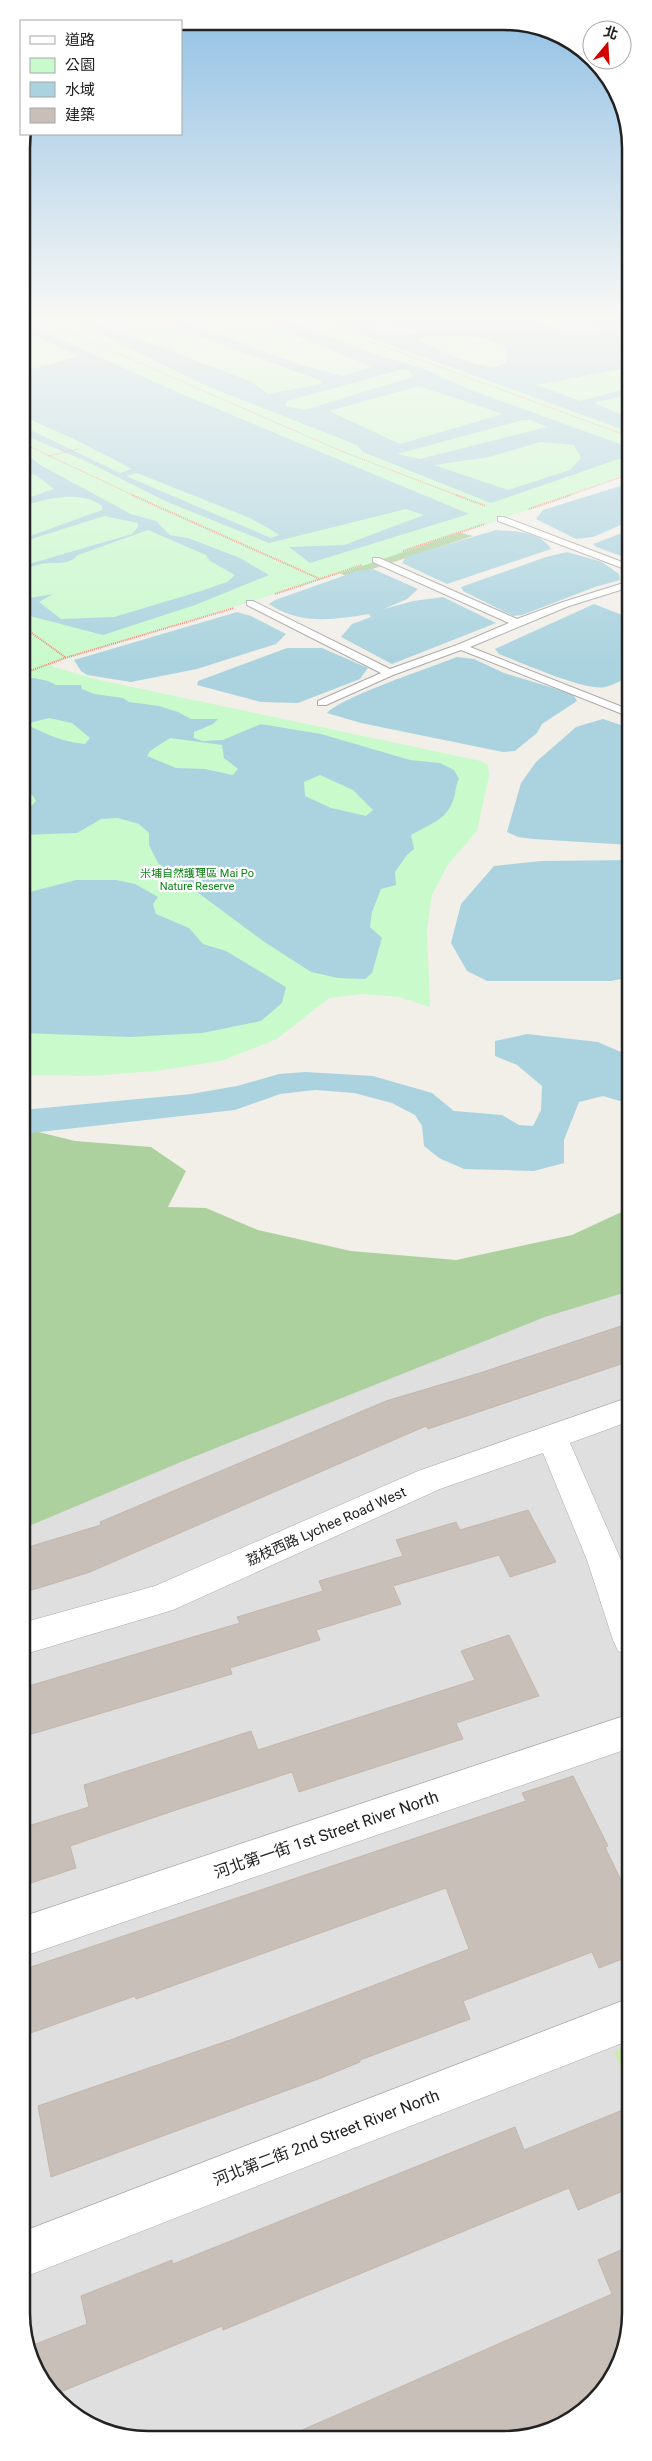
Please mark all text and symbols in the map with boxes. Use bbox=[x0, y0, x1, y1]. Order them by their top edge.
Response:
legend bbox=[20, 20, 182, 135]
north arrow bbox=[582, 20, 632, 70]
text: 北 bbox=[602, 23, 620, 42]
text: 道路 bbox=[65, 31, 95, 49]
text: 公園 bbox=[65, 56, 95, 74]
text: 水域 bbox=[65, 81, 95, 99]
text: 建築 bbox=[65, 106, 95, 124]
park label: 米埔自然護理區 Mai Po Nature Reserve bbox=[140, 867, 254, 893]
street label: 荔枝西路 Lychee Road West bbox=[244, 1483, 409, 1568]
street label: 河北第一街 1st Street River North bbox=[211, 1787, 441, 1882]
street label: 河北第二街 2nd Street River North bbox=[210, 2085, 442, 2189]

